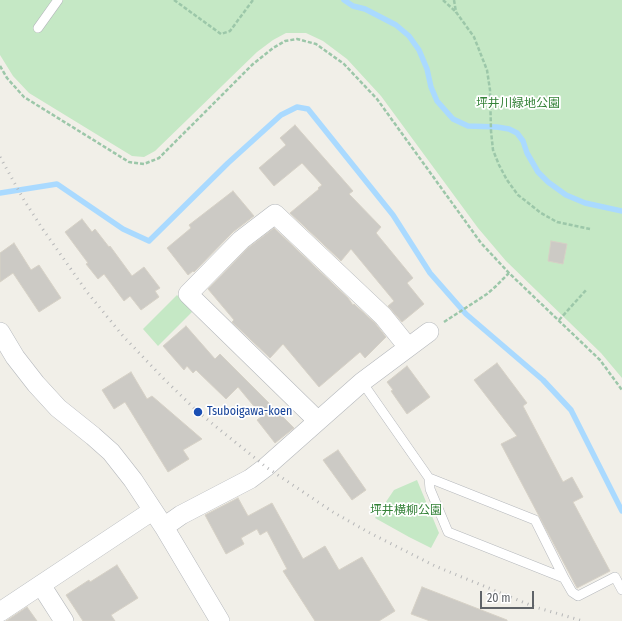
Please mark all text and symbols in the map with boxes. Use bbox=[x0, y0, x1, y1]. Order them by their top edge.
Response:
park label: 坪井川緑地公園 bbox=[476, 97, 560, 111]
place label: Tsuboigawa-koen bbox=[207, 405, 292, 419]
marker: Tsuboigawa-koen bbox=[192, 406, 204, 418]
park label: 坪井横柳公園 bbox=[370, 504, 442, 518]
scale bar bbox=[482, 583, 536, 609]
text: 20 m bbox=[487, 591, 511, 605]

